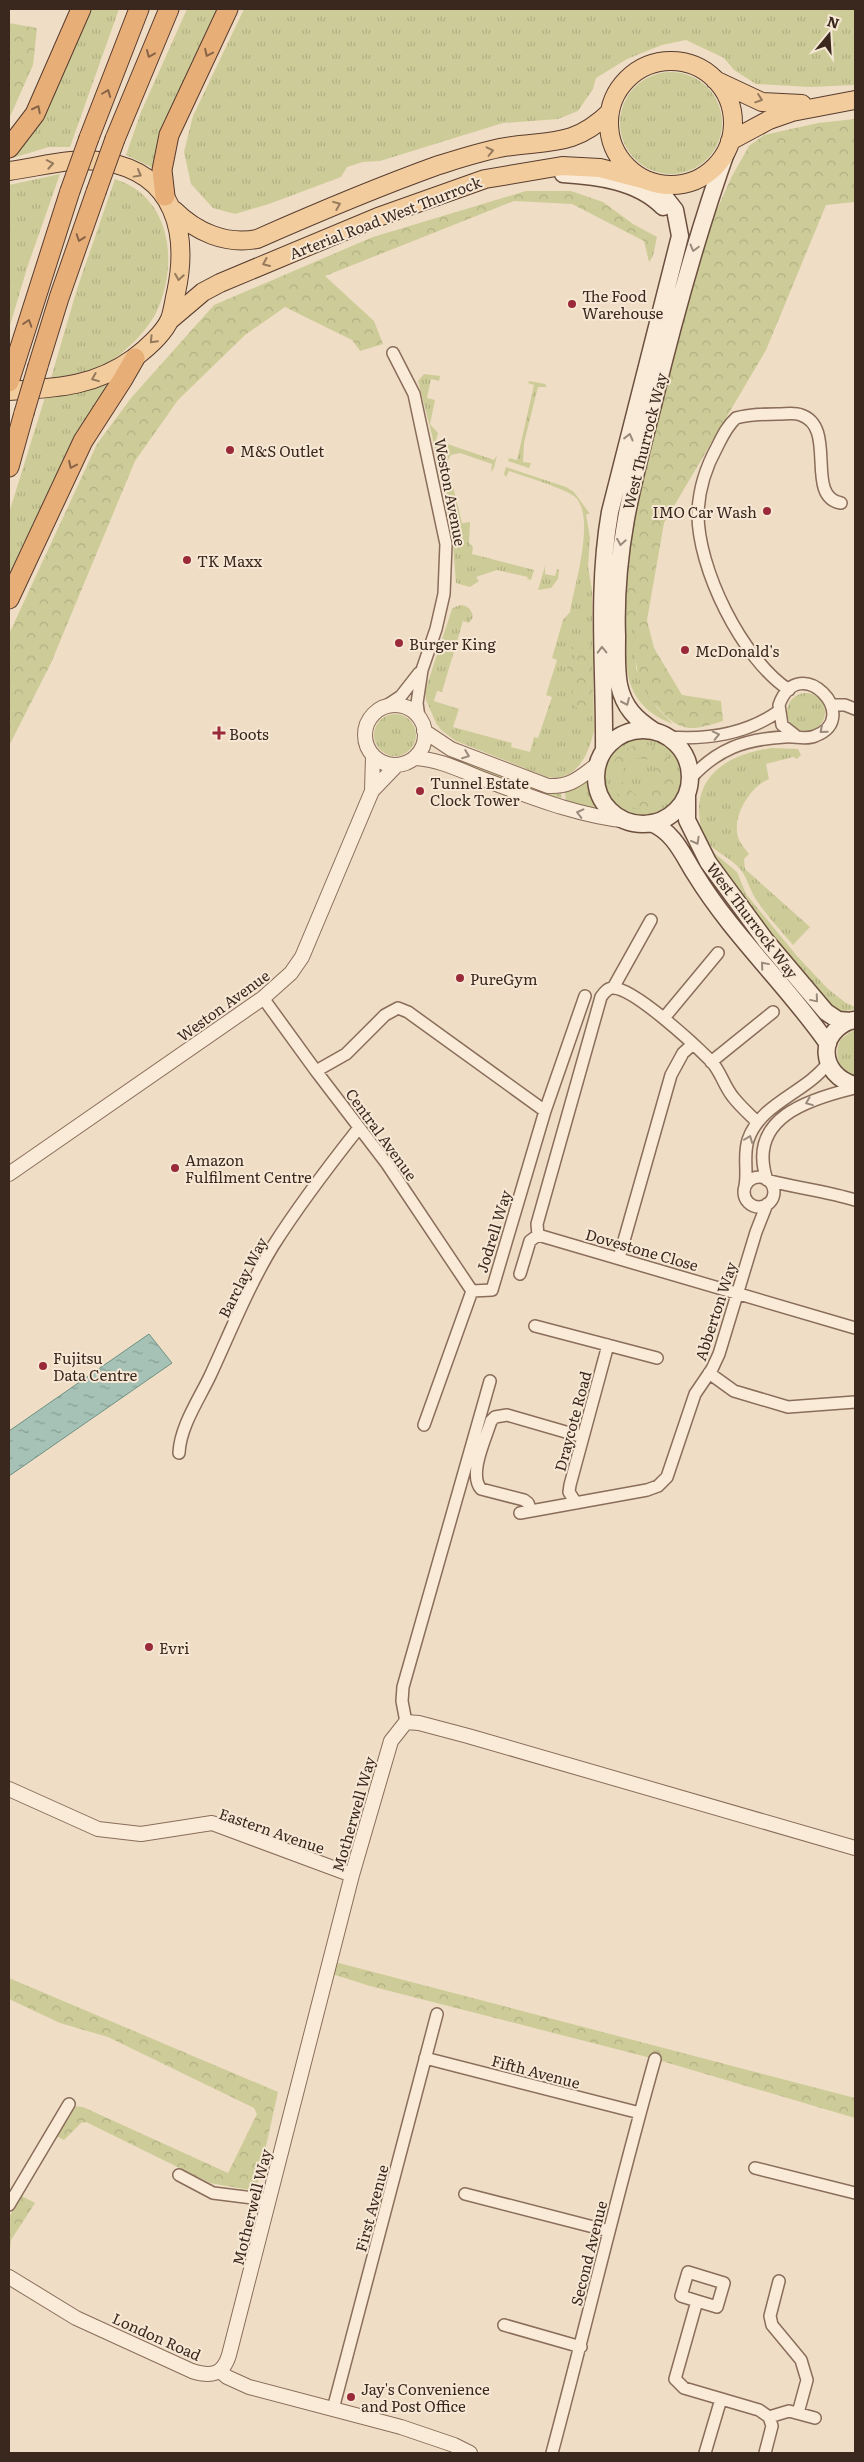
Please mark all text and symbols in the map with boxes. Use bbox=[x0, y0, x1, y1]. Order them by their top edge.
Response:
north arrow bbox=[804, 10, 854, 60]
text: N bbox=[825, 10, 842, 33]
one-way arrow bbox=[203, 48, 214, 57]
one-way arrow bbox=[146, 49, 157, 58]
one-way arrow bbox=[101, 89, 111, 98]
one-way arrow bbox=[754, 94, 763, 104]
one-way arrow bbox=[31, 105, 41, 114]
one-way arrow bbox=[486, 146, 494, 156]
one-way arrow bbox=[46, 160, 54, 170]
one-way arrow bbox=[133, 167, 142, 177]
street label: Arterial Road West Thurrock bbox=[286, 169, 485, 264]
one-way arrow bbox=[332, 201, 341, 211]
one-way arrow bbox=[76, 233, 86, 242]
one-way arrow bbox=[689, 244, 700, 253]
one-way arrow bbox=[262, 257, 271, 267]
one-way arrow bbox=[174, 273, 185, 281]
place label: The Food Warehouse bbox=[582, 284, 663, 324]
marker: The Food Warehouse bbox=[566, 298, 578, 310]
one-way arrow bbox=[22, 319, 32, 327]
one-way arrow bbox=[150, 334, 159, 343]
street label: West Thurrock Way bbox=[616, 370, 672, 512]
one-way arrow bbox=[91, 372, 100, 382]
one-way arrow bbox=[623, 433, 634, 442]
street label: Weston Avenue bbox=[429, 436, 473, 548]
place label: M&S Outlet bbox=[240, 439, 324, 462]
marker: M&S Outlet bbox=[224, 444, 236, 456]
one-way arrow bbox=[68, 459, 78, 468]
place label: IMO Car Wash bbox=[653, 500, 757, 523]
marker: IMO Car Wash bbox=[761, 505, 773, 517]
one-way arrow bbox=[617, 537, 627, 546]
place label: TK Maxx bbox=[197, 549, 263, 572]
marker: TK Maxx bbox=[181, 554, 193, 566]
place label: Burger King bbox=[409, 632, 497, 655]
marker: Burger King bbox=[393, 637, 405, 649]
place label: McDonald's bbox=[695, 639, 779, 662]
marker: McDonald's bbox=[679, 644, 691, 656]
one-way arrow bbox=[597, 646, 607, 654]
one-way arrow bbox=[620, 697, 631, 706]
place label: Boots bbox=[229, 722, 269, 745]
one-way arrow bbox=[819, 725, 828, 734]
marker: Boots bbox=[213, 727, 225, 739]
one-way arrow bbox=[711, 730, 720, 741]
one-way arrow bbox=[461, 749, 470, 759]
place label: Tunnel Estate Clock Tower bbox=[430, 771, 529, 811]
marker: Tunnel Estate Clock Tower bbox=[414, 785, 426, 797]
one-way arrow bbox=[576, 808, 585, 819]
one-way arrow bbox=[690, 836, 700, 845]
street label: West Thurrock Way bbox=[702, 857, 805, 983]
one-way arrow bbox=[761, 962, 770, 971]
street label: Weston Avenue bbox=[172, 963, 274, 1046]
place label: PureGym bbox=[470, 967, 538, 990]
marker: PureGym bbox=[454, 972, 466, 984]
one-way arrow bbox=[809, 993, 818, 1002]
street label: Central Avenue bbox=[341, 1083, 424, 1185]
one-way arrow bbox=[805, 1096, 814, 1107]
one-way arrow bbox=[743, 1135, 754, 1144]
place label: Amazon Fulfilment Centre bbox=[185, 1148, 312, 1188]
marker: Amazon Fulfilment Centre bbox=[169, 1162, 181, 1174]
street label: Jodrell Way bbox=[470, 1187, 517, 1275]
street label: Dovestone Close bbox=[583, 1222, 701, 1276]
street label: Barclay Way bbox=[212, 1232, 272, 1321]
street label: Abberton Way bbox=[688, 1258, 742, 1363]
place label: Fujitsu Data Centre bbox=[53, 1346, 137, 1386]
marker: Fujitsu Data Centre bbox=[37, 1360, 49, 1372]
street label: Draycote Road bbox=[548, 1368, 596, 1474]
place label: Evri bbox=[159, 1636, 189, 1659]
marker: Evri bbox=[143, 1641, 155, 1653]
street label: Motherwell Way bbox=[326, 1753, 381, 1875]
street label: Eastern Avenue bbox=[216, 1801, 328, 1859]
street label: Fifth Avenue bbox=[489, 2048, 583, 2094]
street label: Motherwell Way bbox=[225, 2146, 277, 2268]
street label: First Avenue bbox=[348, 2162, 394, 2254]
street label: Second Avenue bbox=[564, 2198, 612, 2308]
street label: London Road bbox=[109, 2306, 205, 2366]
place label: Jay's Convenience and Post Office bbox=[361, 2377, 490, 2417]
marker: Jay's Convenience and Post Office bbox=[345, 2391, 357, 2403]

